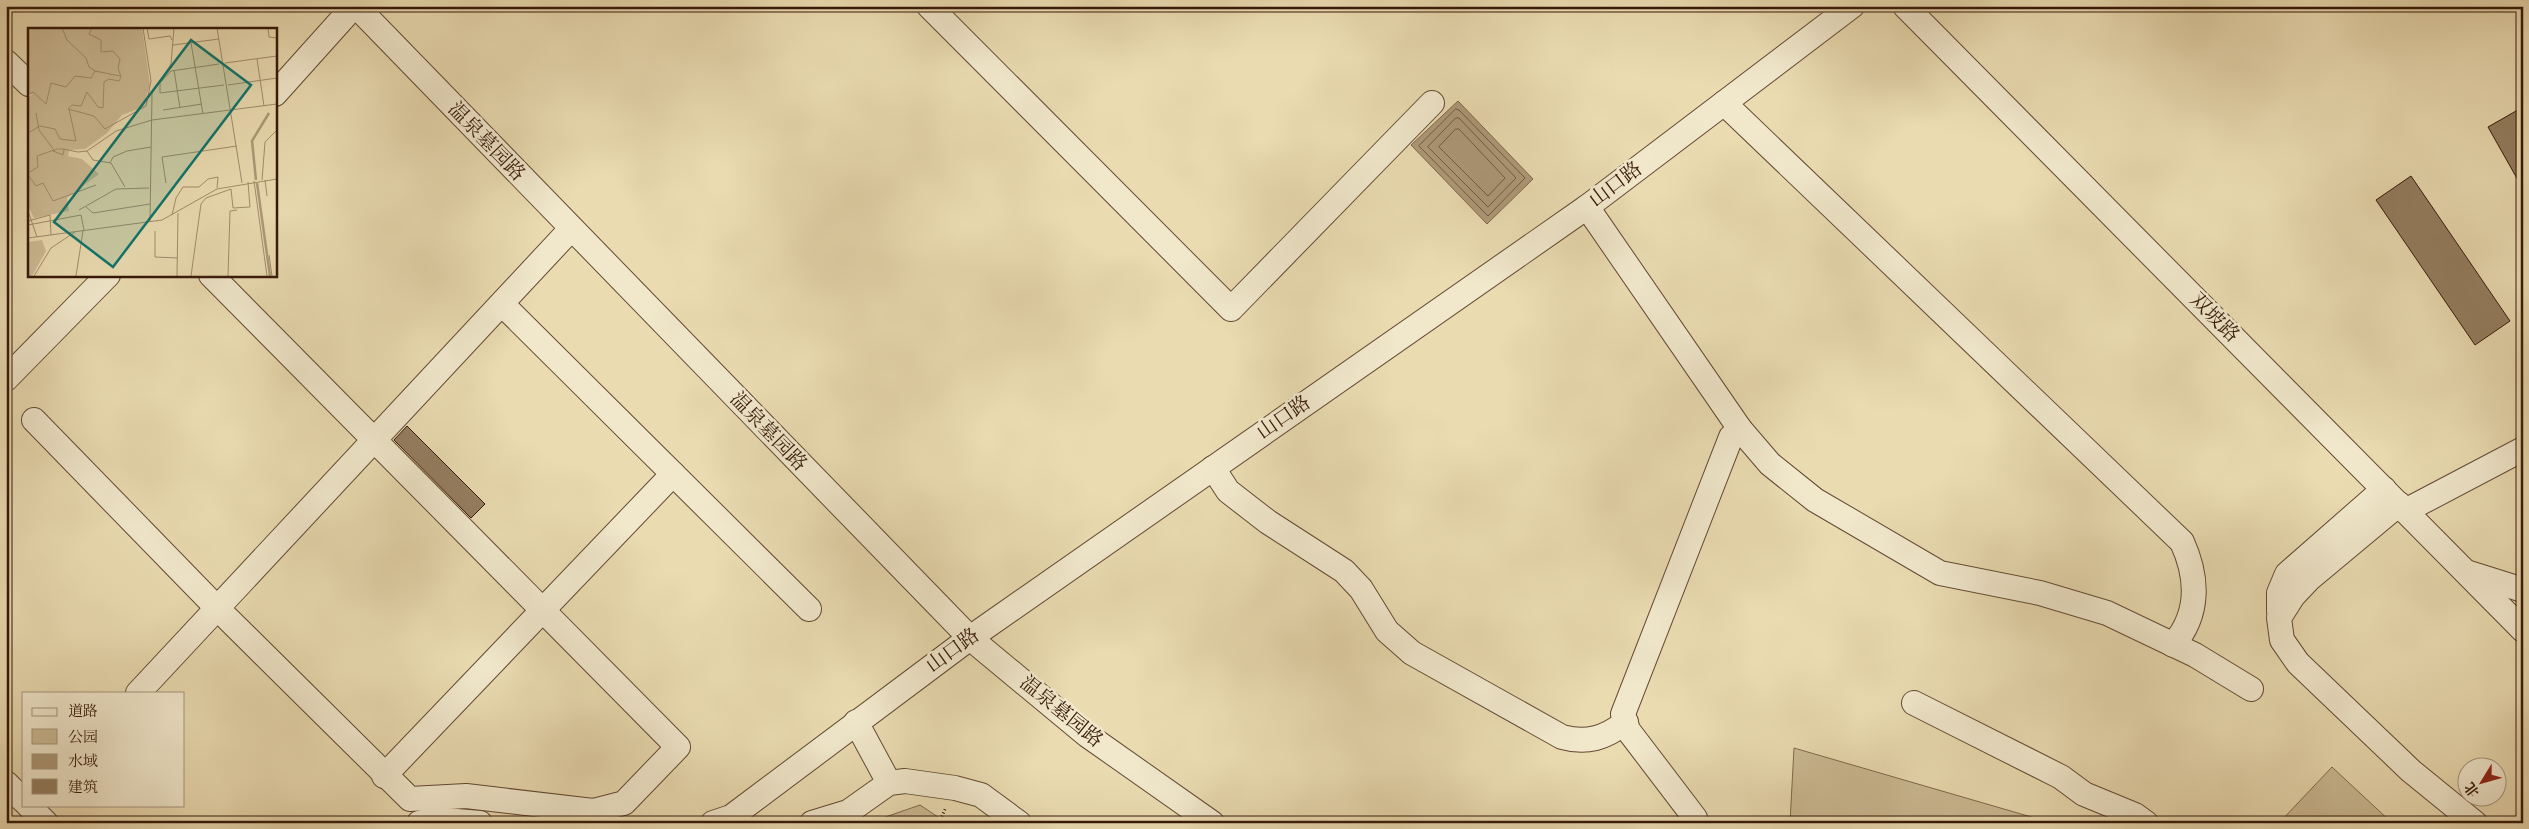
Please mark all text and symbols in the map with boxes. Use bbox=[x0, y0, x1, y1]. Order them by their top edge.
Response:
inset map bbox=[28, 28, 276, 276]
street label: 温泉墓园路 bbox=[442, 97, 530, 187]
street label: 山口路 bbox=[1585, 157, 1647, 213]
street label: 双坡路 bbox=[2184, 288, 2244, 348]
street label: 温泉墓园路 bbox=[724, 387, 812, 477]
street label: 山口路 bbox=[1252, 391, 1316, 445]
street label: 山口路 bbox=[921, 623, 985, 679]
street label: 温泉墓园路 bbox=[1014, 671, 1108, 753]
legend bbox=[22, 692, 185, 806]
text: 道路 bbox=[68, 702, 98, 721]
text: 公园 bbox=[68, 728, 98, 747]
text: 水域 bbox=[68, 752, 98, 771]
north arrow bbox=[2456, 756, 2506, 806]
text: 建筑 bbox=[68, 778, 98, 797]
text: 北 bbox=[2461, 778, 2484, 800]

